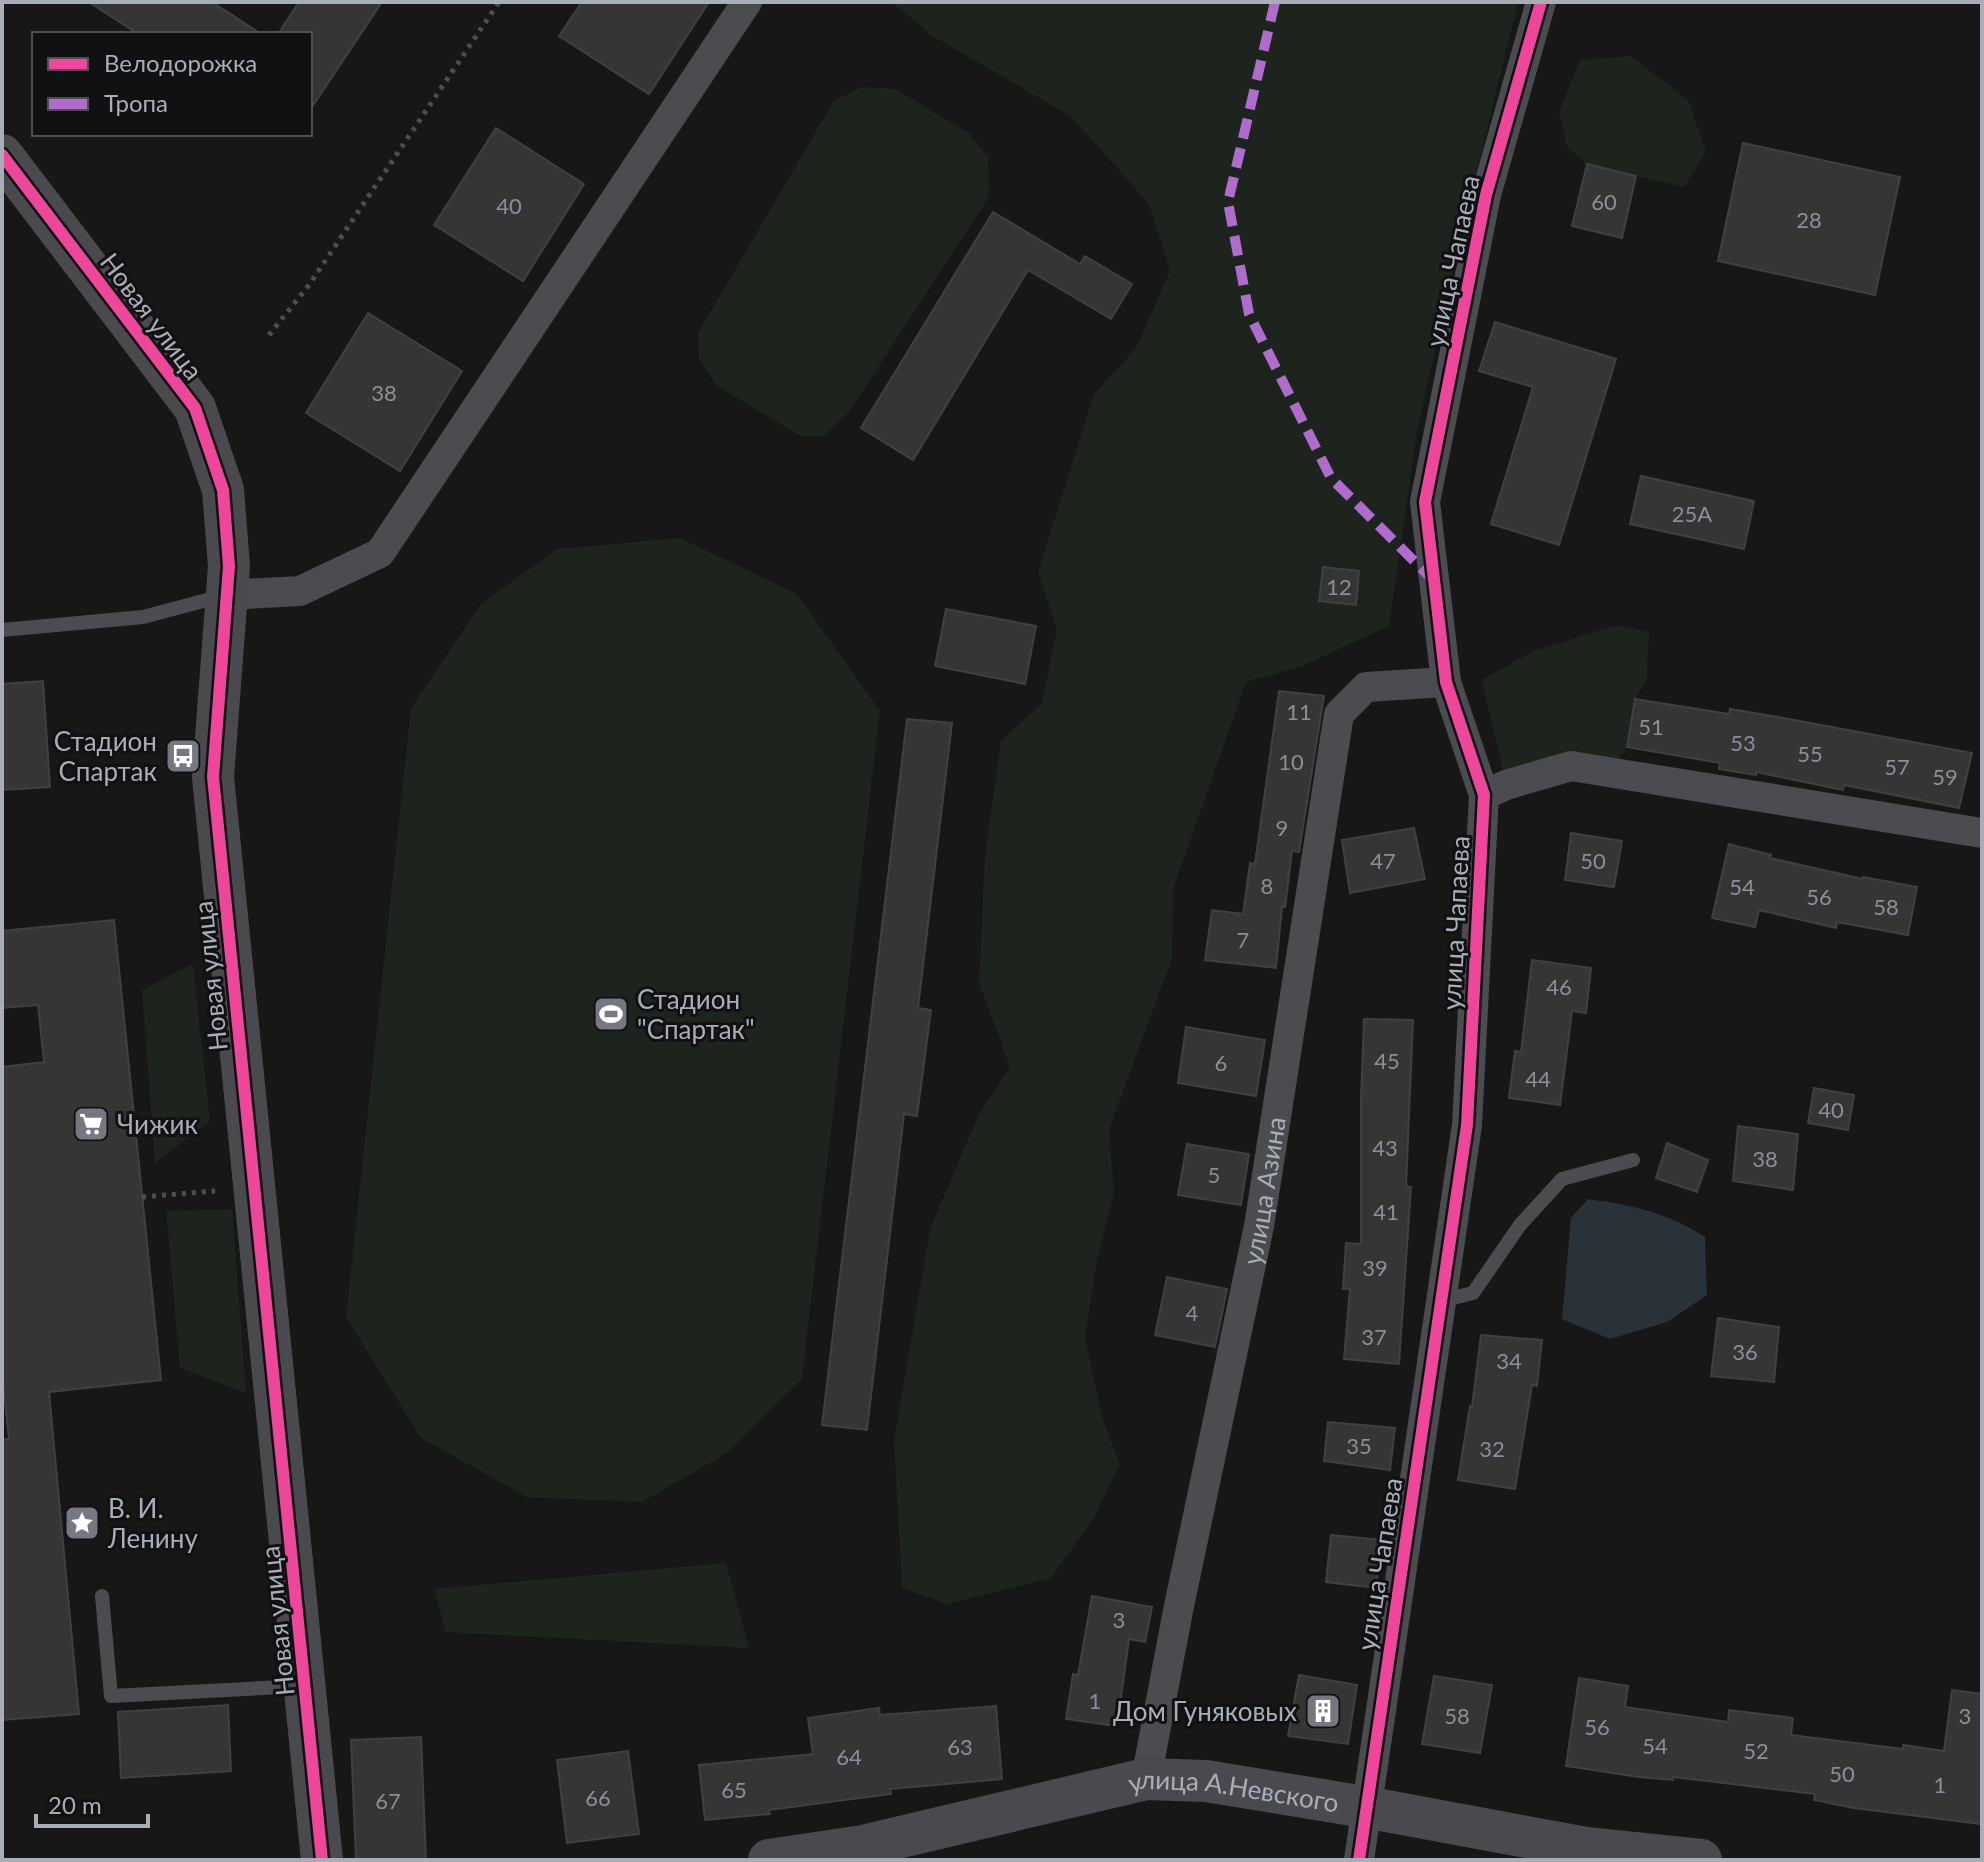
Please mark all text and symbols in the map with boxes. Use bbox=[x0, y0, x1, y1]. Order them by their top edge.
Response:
legend bbox=[32, 32, 312, 136]
text: Велодорожка bbox=[104, 48, 257, 77]
text: Тропа bbox=[104, 88, 168, 117]
street label: улица Чапаева bbox=[1418, 172, 1486, 350]
house number: 60 bbox=[1591, 188, 1617, 215]
house number: 40 bbox=[496, 192, 522, 219]
house number: 28 bbox=[1796, 206, 1822, 233]
street label: Новая улица bbox=[94, 246, 210, 386]
house number: 38 bbox=[371, 379, 397, 406]
house number: 25А bbox=[1672, 500, 1712, 527]
house number: 12 bbox=[1326, 573, 1352, 600]
house number: 11 bbox=[1286, 698, 1312, 725]
house number: 51 bbox=[1638, 713, 1664, 740]
place label: Стадион Спартак bbox=[54, 725, 158, 787]
house number: 53 bbox=[1730, 729, 1756, 756]
bus stop icon: Стадион Спартак bbox=[164, 737, 202, 775]
house number: 55 bbox=[1797, 740, 1823, 767]
house number: 10 bbox=[1278, 748, 1304, 775]
house number: 57 bbox=[1884, 753, 1910, 780]
house number: 59 bbox=[1932, 763, 1958, 790]
house number: 9 bbox=[1276, 814, 1288, 841]
street label: улица Чапаева bbox=[1434, 835, 1476, 1011]
house number: 47 bbox=[1370, 847, 1396, 874]
house number: 50 bbox=[1580, 847, 1606, 874]
house number: 8 bbox=[1261, 872, 1273, 899]
house number: 54 bbox=[1729, 873, 1755, 900]
house number: 56 bbox=[1806, 883, 1832, 910]
house number: 58 bbox=[1873, 893, 1899, 920]
street label: Новая улица bbox=[186, 899, 234, 1053]
house number: 7 bbox=[1237, 926, 1249, 953]
house number: 46 bbox=[1546, 973, 1572, 1000]
place label: Стадион "Спартак" bbox=[637, 983, 755, 1045]
sports icon: Стадион "Спартак" bbox=[592, 995, 630, 1033]
house number: 45 bbox=[1374, 1047, 1400, 1074]
house number: 6 bbox=[1215, 1049, 1227, 1076]
house number: 44 bbox=[1525, 1065, 1551, 1092]
house number: 40 bbox=[1818, 1096, 1844, 1123]
supermarket icon: Чижик bbox=[72, 1105, 110, 1143]
place label: Чижик bbox=[117, 1108, 198, 1140]
street label: улица Азина bbox=[1235, 1115, 1292, 1268]
house number: 43 bbox=[1372, 1134, 1398, 1161]
house number: 38 bbox=[1752, 1145, 1778, 1172]
house number: 5 bbox=[1208, 1161, 1220, 1188]
house number: 41 bbox=[1373, 1198, 1399, 1225]
house number: 39 bbox=[1362, 1254, 1388, 1281]
house number: 4 bbox=[1186, 1299, 1199, 1326]
house number: 37 bbox=[1361, 1323, 1387, 1350]
house number: 36 bbox=[1732, 1338, 1758, 1365]
house number: 34 bbox=[1496, 1347, 1522, 1374]
house number: 35 bbox=[1346, 1432, 1372, 1459]
house number: 32 bbox=[1479, 1435, 1505, 1462]
street label: улица Чапаева bbox=[1350, 1475, 1408, 1653]
place label: В. И. Ленину bbox=[107, 1492, 198, 1554]
place icon: В. И. Ленину bbox=[63, 1504, 101, 1542]
street label: Новая улица bbox=[253, 1544, 301, 1698]
house number: 3 bbox=[1113, 1606, 1125, 1633]
house number: 1 bbox=[1089, 1687, 1101, 1714]
building icon: Дом Гуняковых bbox=[1304, 1692, 1342, 1730]
place label: Дом Гуняковых bbox=[1113, 1695, 1297, 1727]
house number: 58 bbox=[1444, 1702, 1470, 1729]
house number: 3 bbox=[1959, 1702, 1971, 1729]
house number: 56 bbox=[1584, 1713, 1610, 1740]
house number: 54 bbox=[1642, 1732, 1668, 1759]
house number: 63 bbox=[947, 1733, 973, 1760]
house number: 52 bbox=[1743, 1737, 1769, 1764]
house number: 64 bbox=[836, 1743, 862, 1770]
house number: 50 bbox=[1829, 1760, 1855, 1787]
street label: улица А.Невского bbox=[1125, 1763, 1341, 1818]
house number: 1 bbox=[1934, 1771, 1946, 1798]
house number: 65 bbox=[721, 1776, 747, 1803]
scale bar bbox=[36, 1778, 148, 1828]
house number: 66 bbox=[585, 1784, 611, 1811]
house number: 67 bbox=[375, 1787, 401, 1814]
text: 20 m bbox=[48, 1790, 102, 1819]

